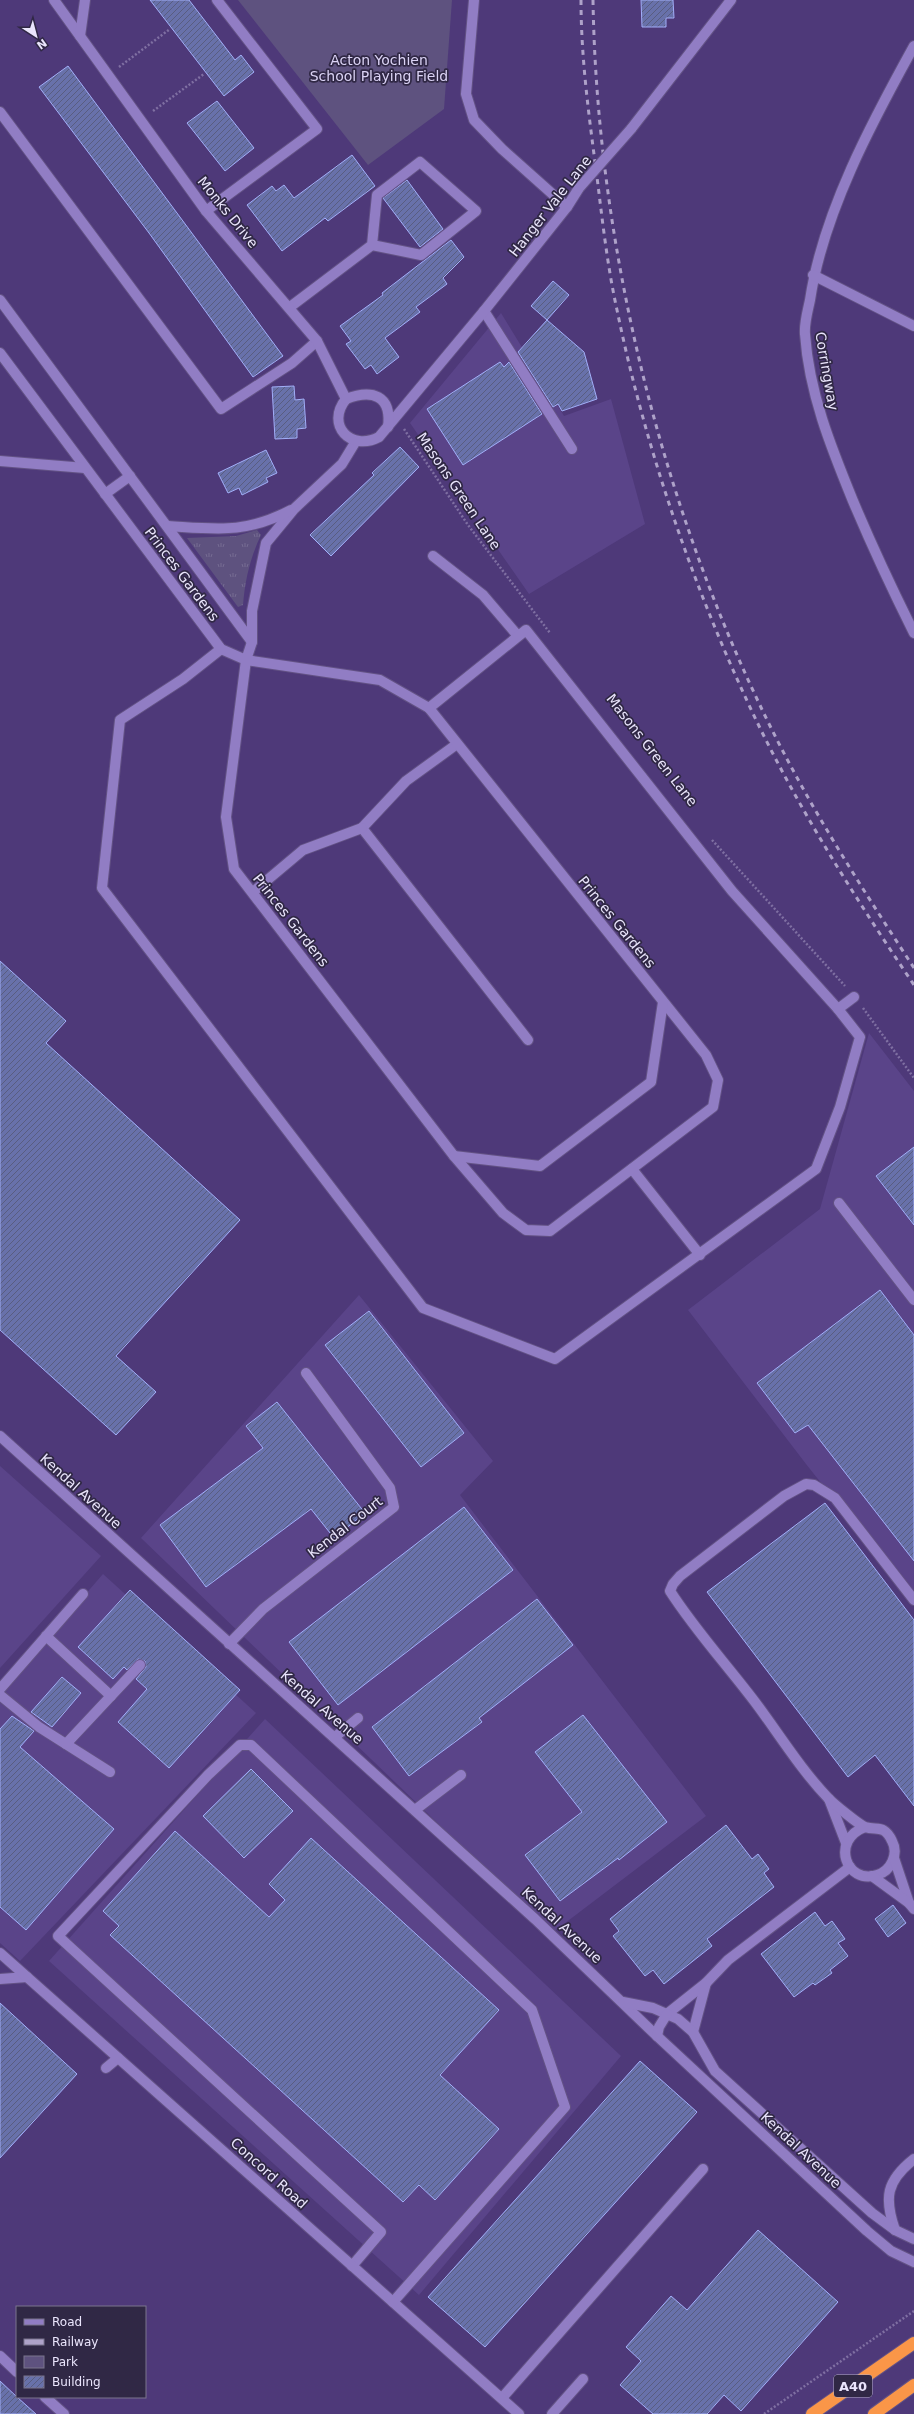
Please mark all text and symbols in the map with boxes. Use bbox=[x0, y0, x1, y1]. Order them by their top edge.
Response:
north arrow bbox=[16, 16, 56, 56]
text: N bbox=[34, 36, 49, 52]
park label: Acton Yochien School Playing Field bbox=[310, 52, 448, 84]
street label: Hanger Vale Lane bbox=[506, 152, 594, 260]
street label: Monks Drive bbox=[195, 173, 261, 251]
street label: Corringway bbox=[812, 330, 842, 412]
street label: Masons Green Lane bbox=[414, 429, 504, 553]
street label: Princes Gardens bbox=[141, 524, 223, 624]
street label: Masons Green Lane bbox=[603, 691, 701, 809]
street label: Princes Gardens bbox=[250, 870, 332, 970]
street label: Princes Gardens bbox=[575, 873, 659, 971]
street label: Kendal Avenue bbox=[37, 1450, 125, 1532]
street label: Kendal Court bbox=[305, 1493, 386, 1561]
street label: Kendal Avenue bbox=[278, 1667, 366, 1747]
street label: Kendal Avenue bbox=[519, 1884, 605, 1966]
street label: Kendal Avenue bbox=[758, 2109, 844, 2191]
street label: Concord Road bbox=[227, 2134, 311, 2212]
legend bbox=[16, 2306, 146, 2398]
text: Road bbox=[52, 2315, 82, 2329]
text: Railway bbox=[52, 2335, 98, 2349]
text: Park bbox=[52, 2355, 78, 2369]
text: Building bbox=[52, 2375, 101, 2389]
road number: A40 bbox=[834, 2375, 872, 2397]

